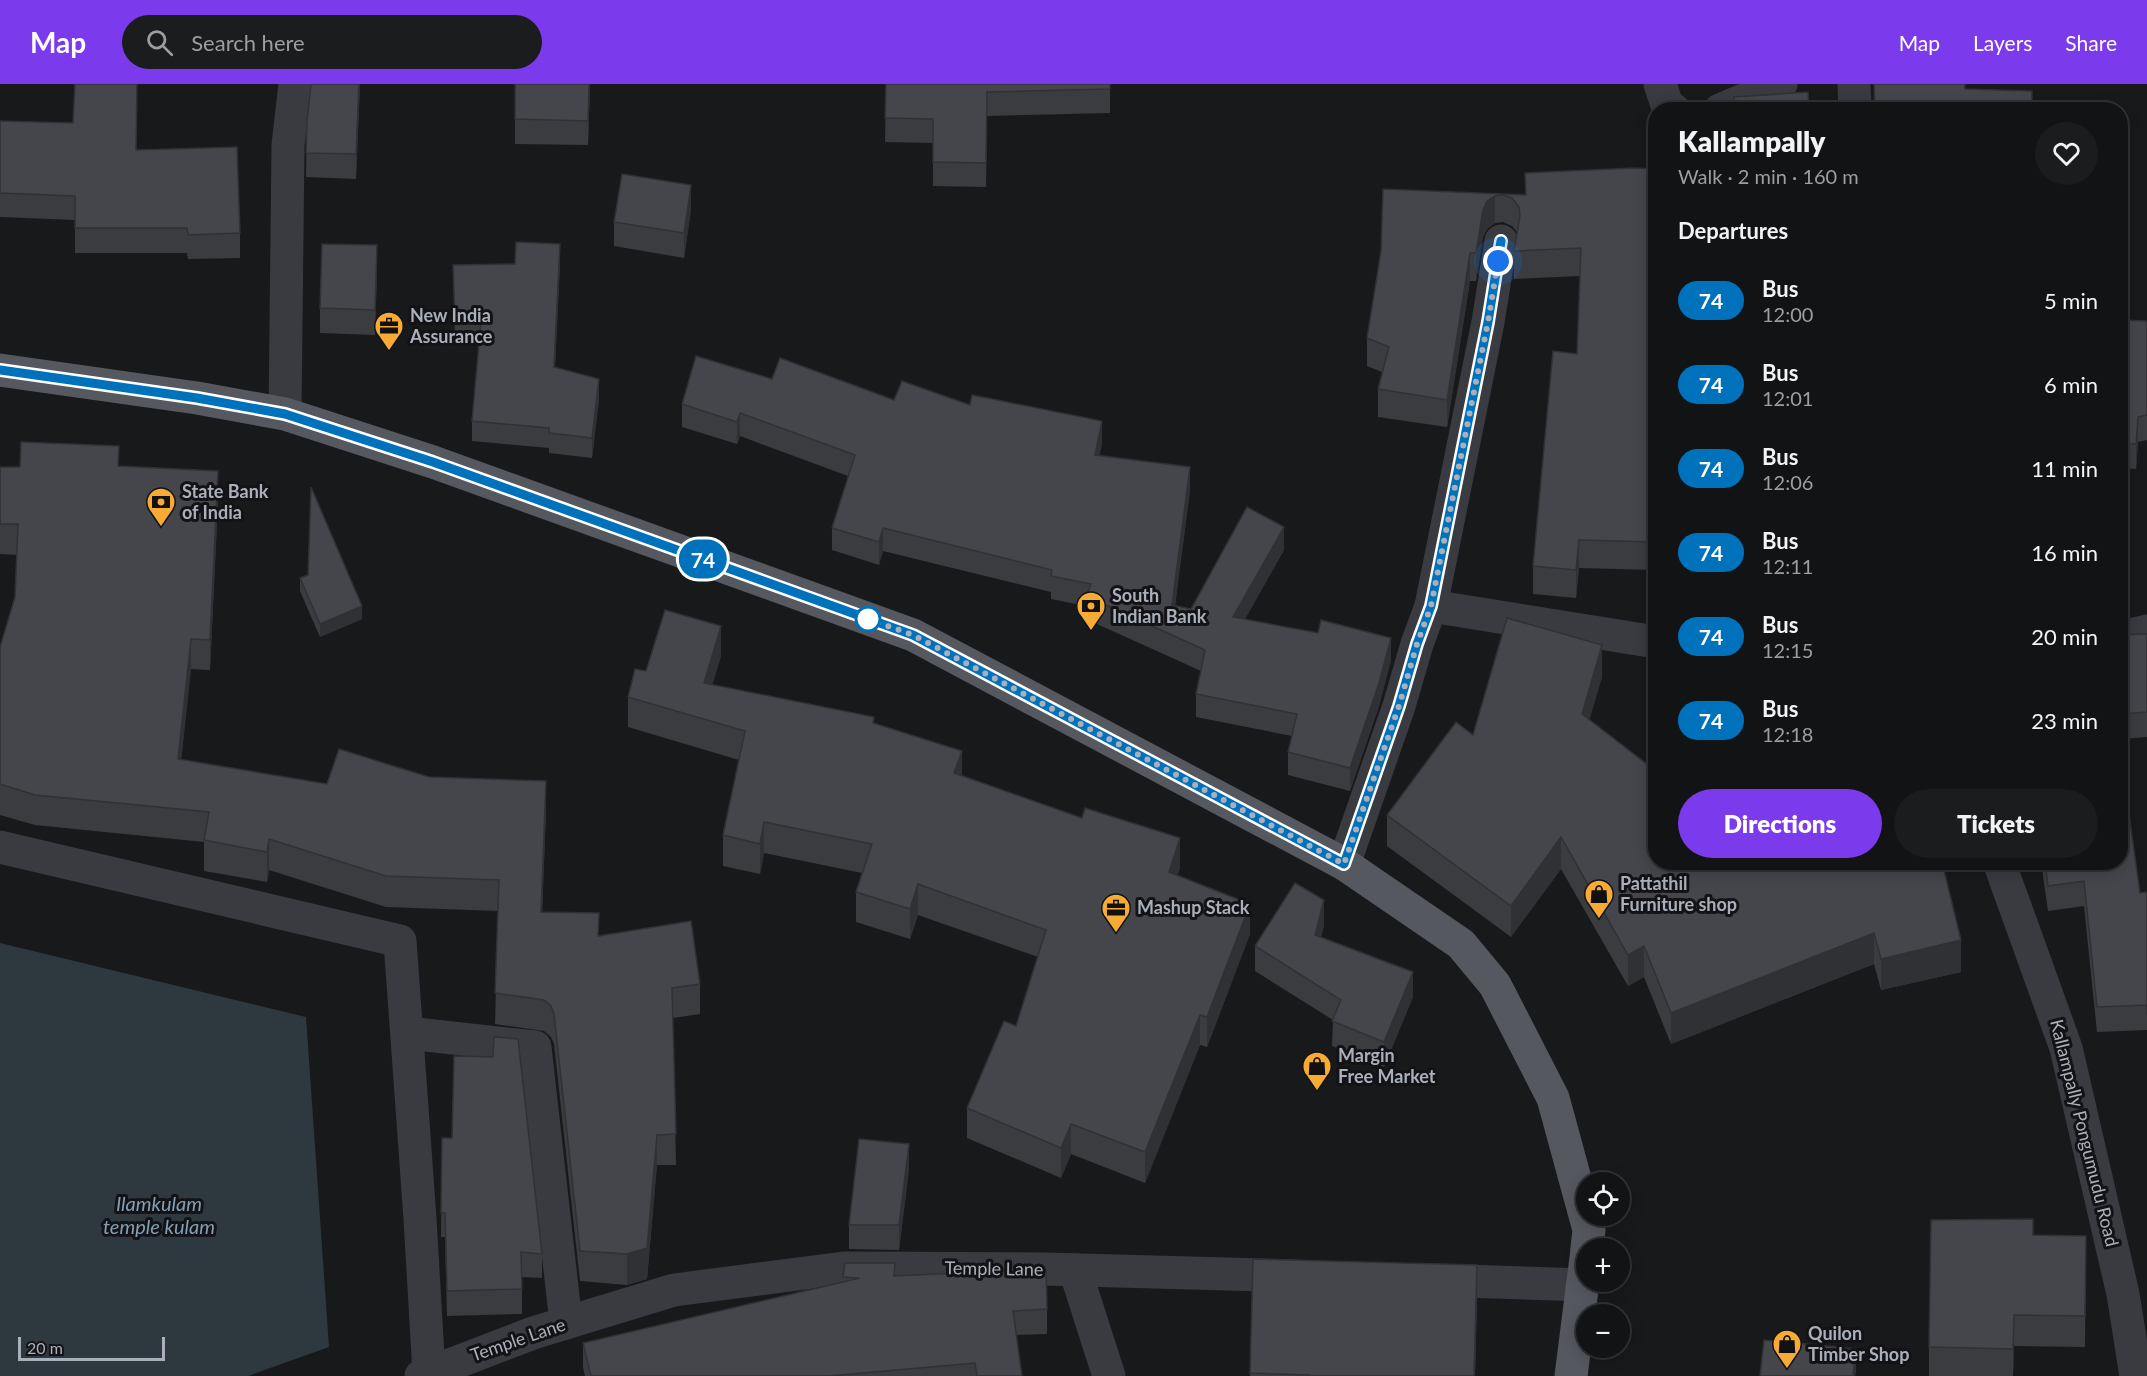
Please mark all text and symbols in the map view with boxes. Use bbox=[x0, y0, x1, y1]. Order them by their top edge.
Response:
search box bbox=[122, 15, 542, 69]
text: Map bbox=[30, 25, 86, 59]
icon: search bbox=[143, 26, 176, 59]
text: Search here bbox=[191, 29, 305, 56]
text: Map bbox=[1899, 30, 1940, 55]
text: Layers bbox=[1973, 30, 2032, 55]
text: Share bbox=[2065, 30, 2117, 55]
button: heart bbox=[2035, 122, 2098, 185]
text: Kallampally bbox=[1678, 124, 1825, 158]
text: Walk · 2 min · 160 m bbox=[1678, 164, 1859, 188]
text: Departures bbox=[1678, 217, 1788, 244]
your location bbox=[1483, 246, 1513, 276]
text: Bus bbox=[1762, 275, 1798, 302]
text: 5 min bbox=[2044, 287, 2098, 314]
text: 74 bbox=[1699, 288, 1723, 313]
text: 12:00 bbox=[1762, 302, 1813, 326]
place label: New India Assurance bbox=[409, 304, 493, 347]
office icon: New India Assurance bbox=[373, 310, 405, 352]
text: Bus bbox=[1762, 359, 1798, 386]
text: 6 min bbox=[2044, 371, 2098, 398]
text: 74 bbox=[1699, 372, 1723, 397]
text: 12:01 bbox=[1762, 386, 1813, 410]
text: Bus bbox=[1762, 443, 1798, 470]
text: 11 min bbox=[2031, 455, 2098, 482]
text: 74 bbox=[1699, 456, 1723, 481]
text: 12:06 bbox=[1762, 470, 1813, 494]
place label: State Bank of India bbox=[182, 480, 269, 523]
bank icon: State Bank of India bbox=[145, 486, 177, 528]
text: Bus bbox=[1762, 527, 1798, 554]
text: 16 min bbox=[2031, 539, 2098, 566]
line badge: 74 bbox=[676, 540, 730, 578]
text: 74 bbox=[1699, 540, 1723, 565]
text: 74 bbox=[691, 547, 715, 572]
text: 12:11 bbox=[1762, 554, 1813, 578]
place label: South Indian Bank bbox=[1112, 584, 1207, 627]
bank icon: South Indian Bank bbox=[1075, 590, 1107, 632]
unlabelled marker bbox=[855, 606, 881, 632]
text: Bus bbox=[1762, 611, 1798, 638]
text: 20 min bbox=[2031, 623, 2098, 650]
text: 74 bbox=[1699, 624, 1723, 649]
text: 12:15 bbox=[1762, 638, 1813, 662]
text: Bus bbox=[1762, 695, 1798, 722]
text: 23 min bbox=[2031, 707, 2098, 734]
text: 74 bbox=[1699, 708, 1723, 733]
text: 12:18 bbox=[1762, 722, 1813, 746]
button: Directions bbox=[1678, 789, 1882, 858]
button: Tickets bbox=[1894, 789, 2098, 858]
place label: Pattathil Furniture shop bbox=[1620, 872, 1737, 915]
shop icon: Pattathil Furniture shop bbox=[1583, 878, 1615, 920]
office icon: Mashup Stack bbox=[1100, 892, 1132, 934]
place label: Mashup Stack bbox=[1137, 896, 1250, 918]
street label: Kallampally Pongumudu Road bbox=[2046, 1017, 2124, 1249]
place label: Margin Free Market bbox=[1338, 1044, 1436, 1087]
shop icon: Margin Free Market bbox=[1301, 1050, 1333, 1092]
map controls bbox=[1576, 1172, 1630, 1358]
button: locate bbox=[1576, 1172, 1630, 1226]
water label: Ilamkulam temple kulam bbox=[103, 1191, 215, 1238]
button: + bbox=[1576, 1238, 1630, 1292]
street label: Temple Lane bbox=[944, 1256, 1044, 1280]
button: − bbox=[1576, 1304, 1630, 1358]
street label: Temple Lane bbox=[467, 1313, 568, 1366]
place label: Quilon Timber Shop bbox=[1808, 1322, 1909, 1365]
shop icon: Quilon Timber Shop bbox=[1771, 1328, 1803, 1370]
scale bar bbox=[18, 1334, 165, 1362]
text: 20 m bbox=[27, 1338, 63, 1357]

